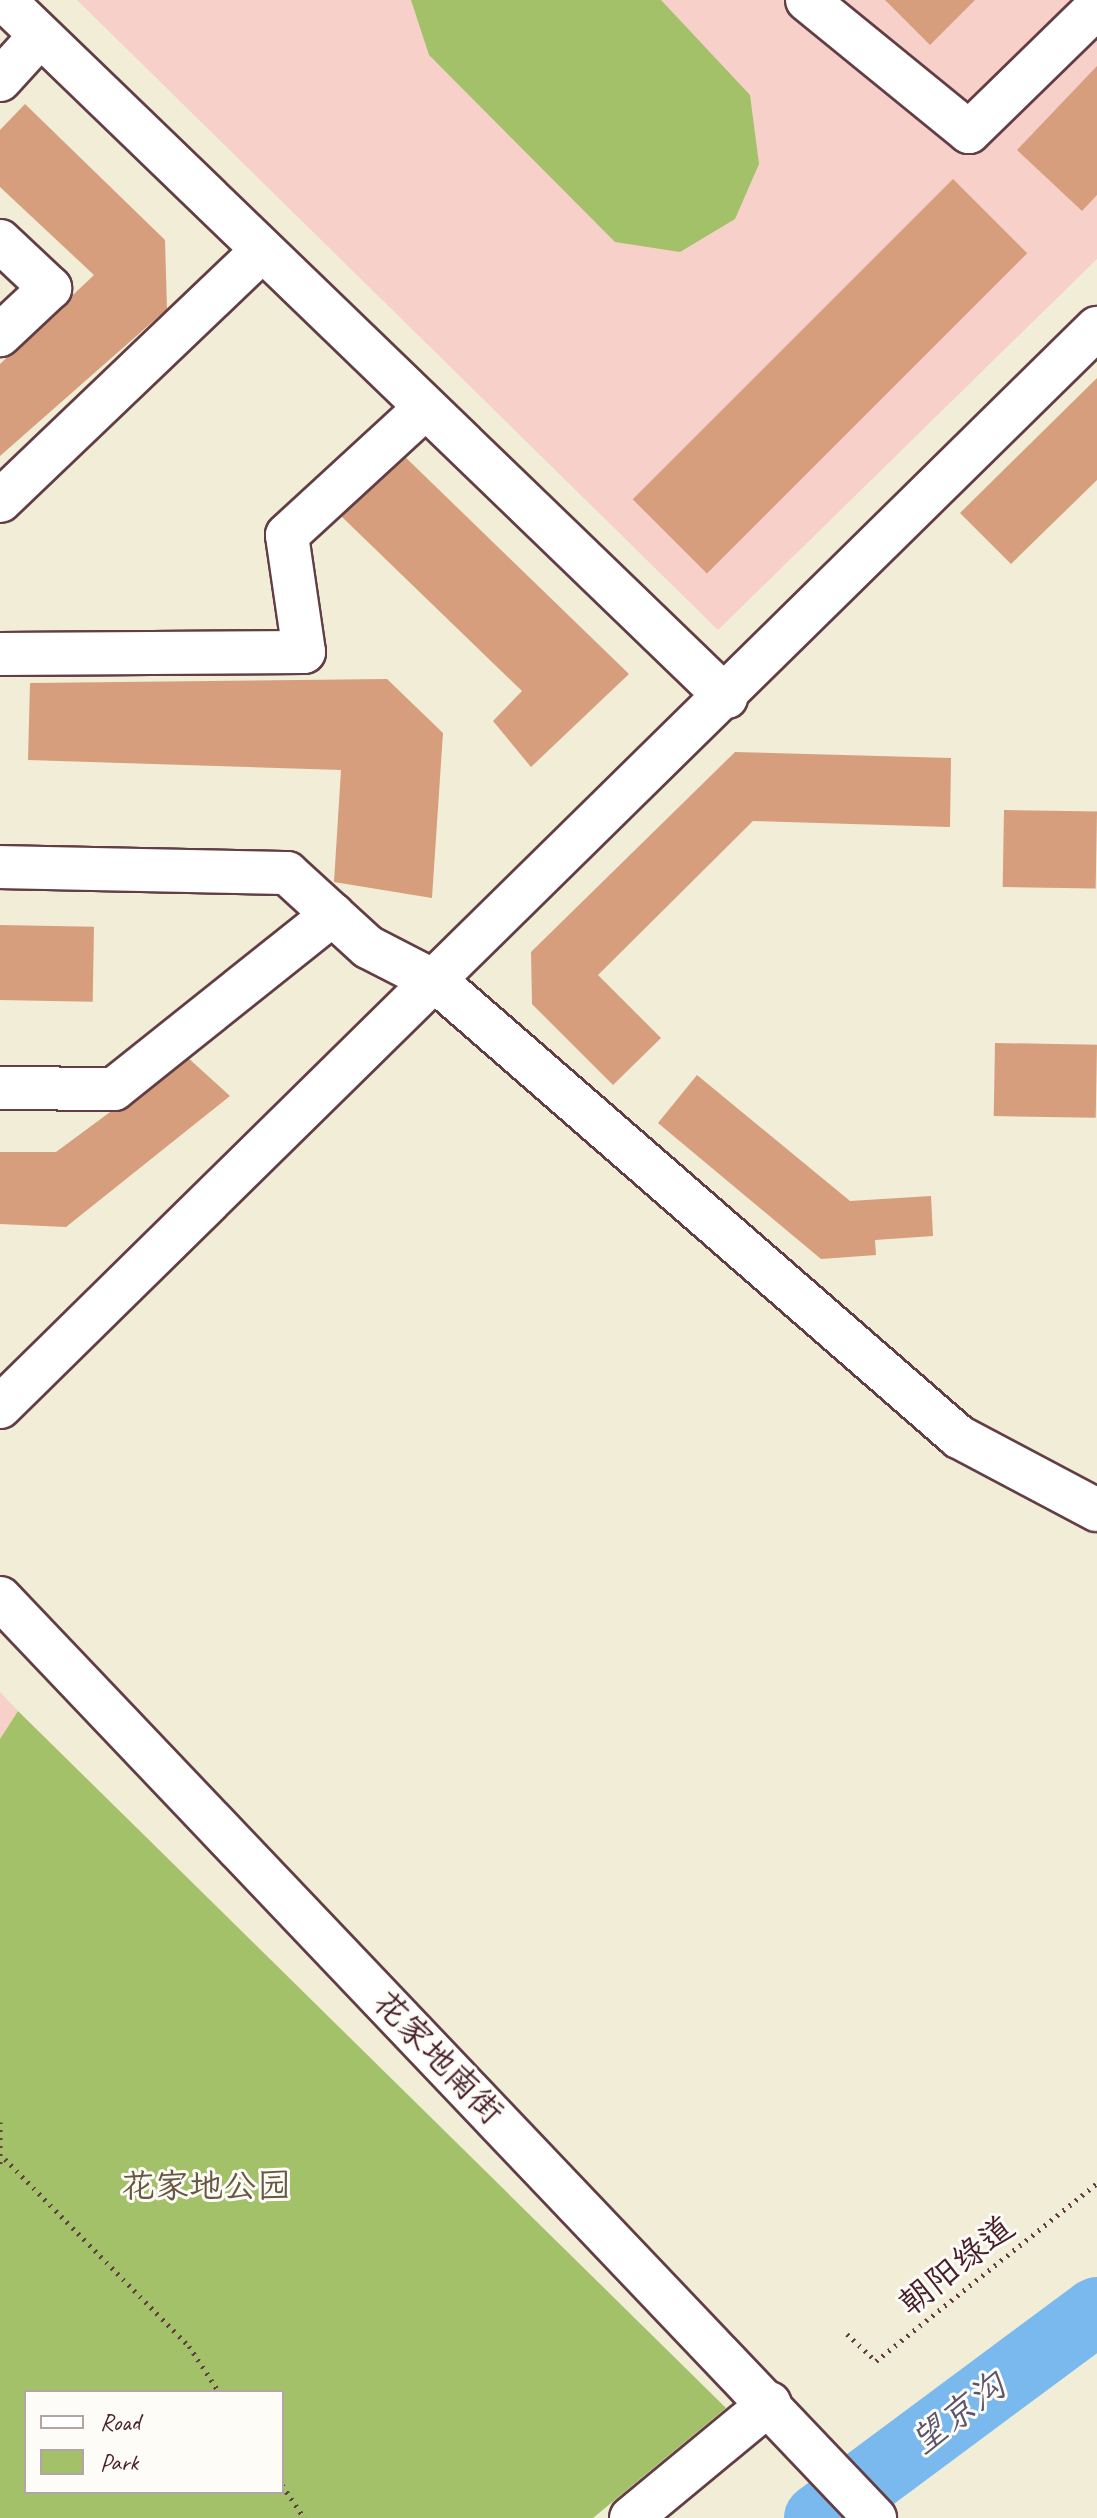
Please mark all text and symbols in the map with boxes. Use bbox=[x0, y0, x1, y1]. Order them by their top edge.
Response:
street label: 花家地南街 bbox=[365, 1982, 513, 2132]
park label: 花家地公园 bbox=[121, 2166, 291, 2206]
street label: 朝阳绿道 bbox=[890, 2206, 1022, 2324]
water label: 望京沟 bbox=[902, 2364, 1014, 2464]
legend bbox=[24, 2390, 284, 2494]
text: Road bbox=[100, 2407, 140, 2437]
text: Park bbox=[100, 2447, 138, 2477]

